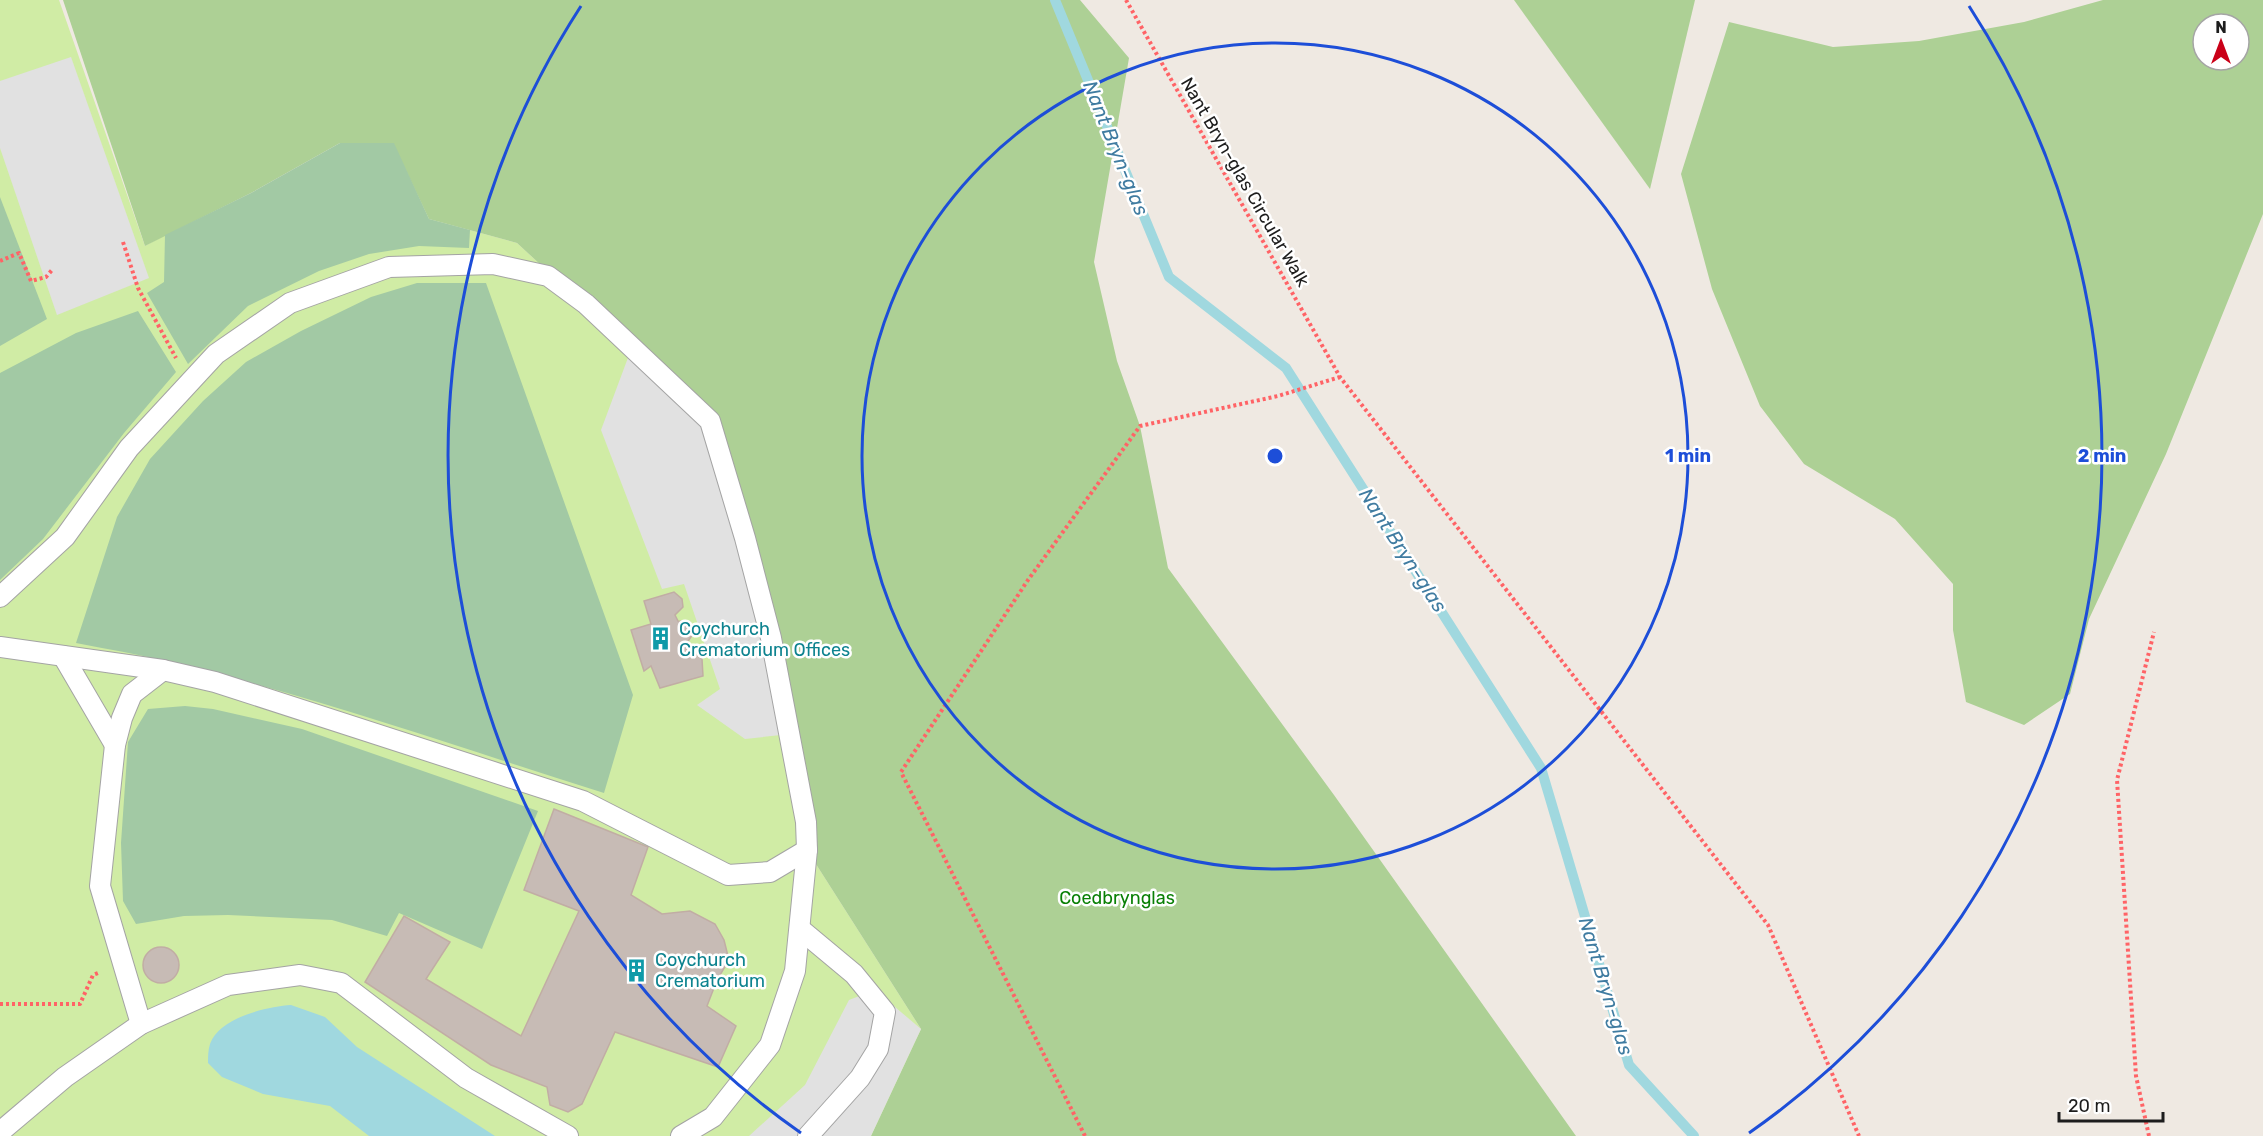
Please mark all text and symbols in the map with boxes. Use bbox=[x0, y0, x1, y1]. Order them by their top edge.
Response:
north arrow bbox=[2191, 12, 2251, 72]
text: N bbox=[2215, 18, 2227, 37]
street label: Nant Bryn-glas Circular Walk bbox=[1176, 73, 1314, 291]
water label: Nant Bryn-glas bbox=[1078, 77, 1154, 219]
text: 1 min bbox=[1665, 445, 1711, 467]
text: 2 min bbox=[2078, 445, 2126, 467]
centre of rings bbox=[1265, 446, 1285, 466]
water label: Nant Bryn-glas bbox=[1354, 484, 1452, 616]
place label: Coychurch Crematorium Offices bbox=[679, 618, 850, 661]
building icon: Coychurch Crematorium Offices bbox=[648, 626, 674, 652]
park label: Coedbrynglas bbox=[1059, 887, 1175, 909]
water label: Nant Bryn-glas bbox=[1574, 914, 1638, 1058]
place label: Coychurch Crematorium bbox=[655, 949, 765, 992]
building icon: Coychurch Crematorium bbox=[624, 957, 650, 983]
scale bar bbox=[2059, 1085, 2162, 1123]
text: 20 m bbox=[2068, 1095, 2110, 1117]

